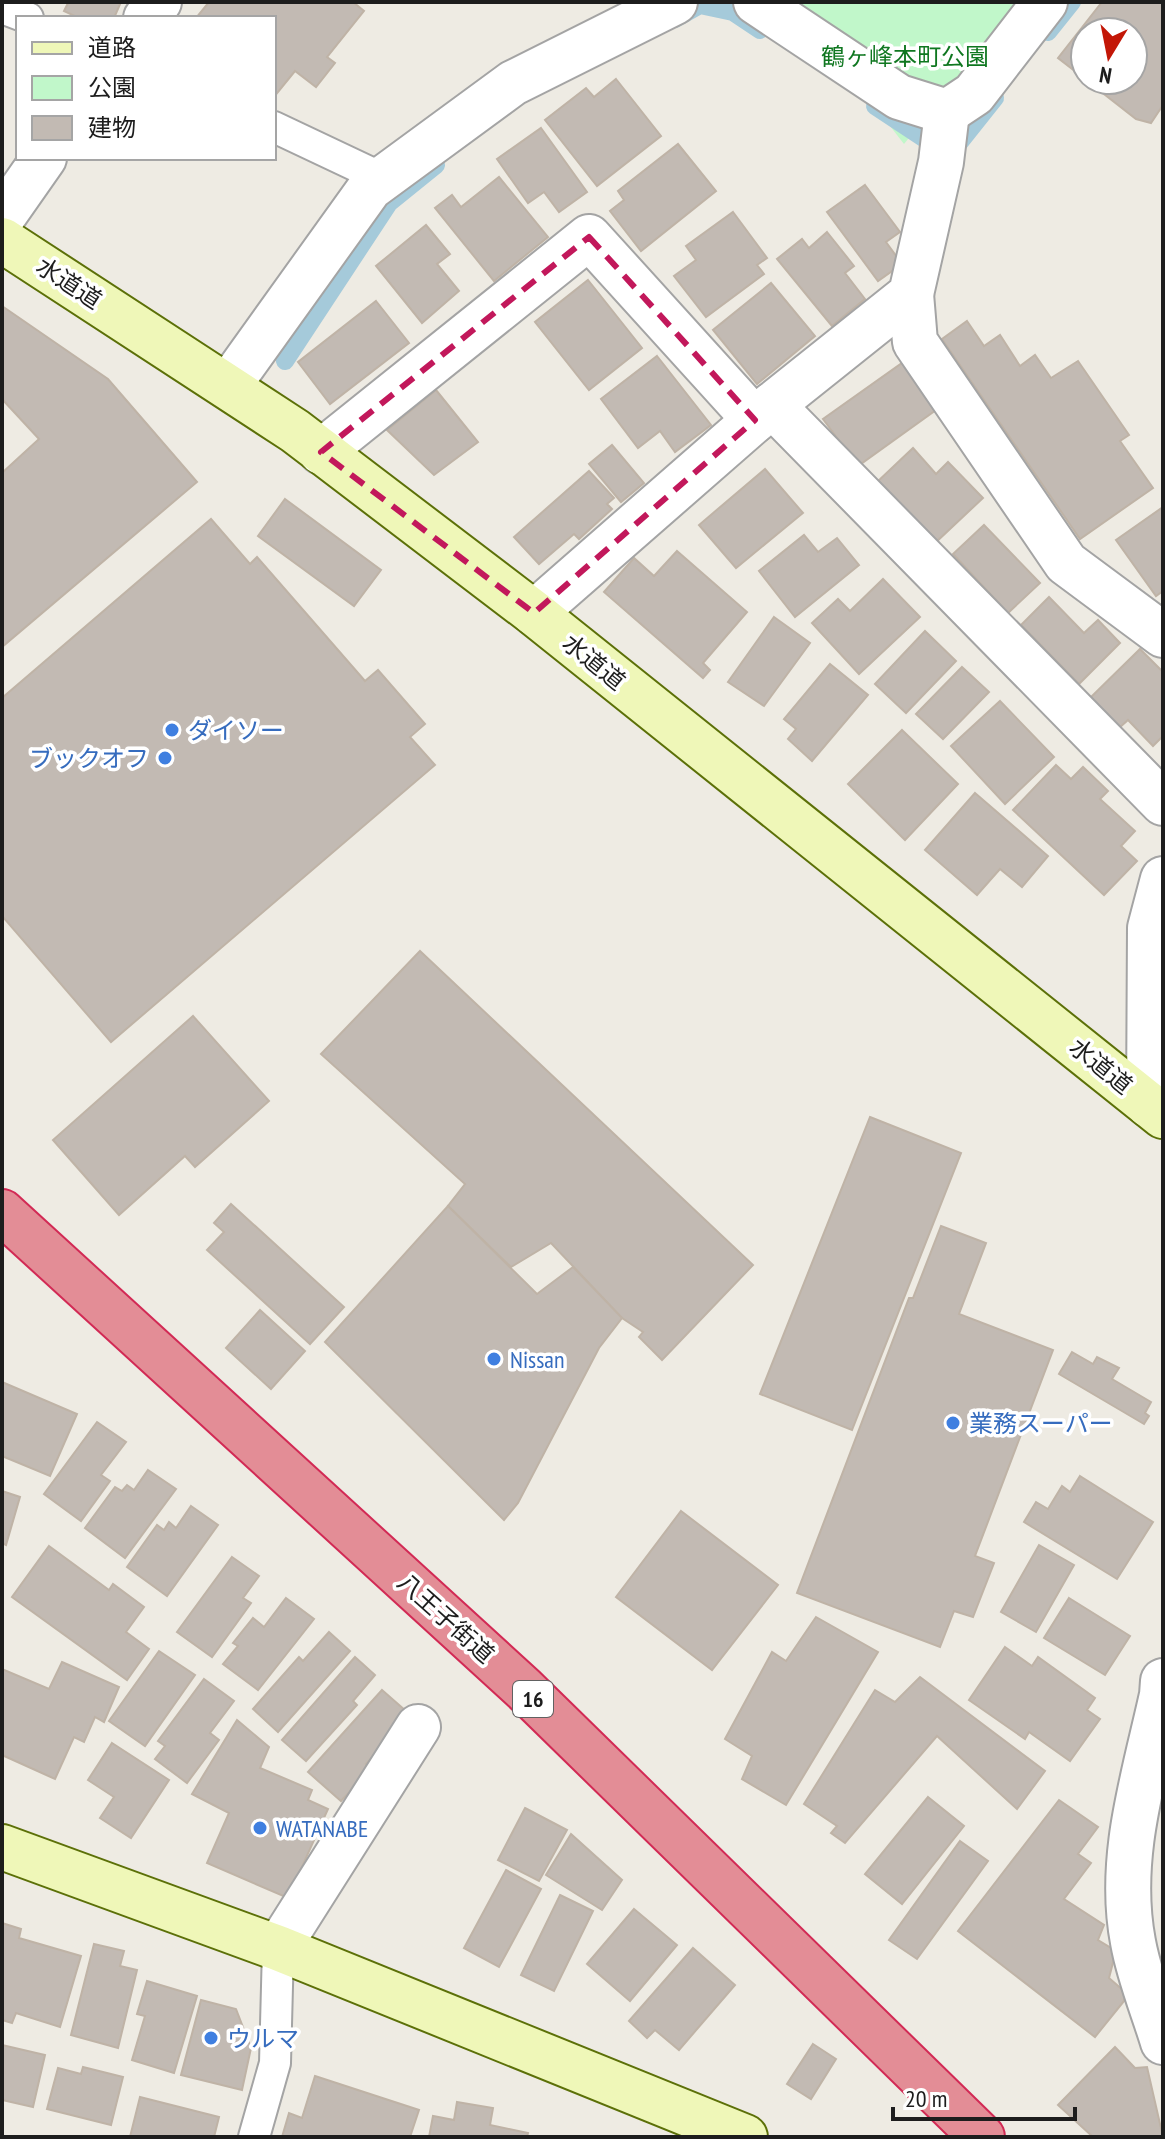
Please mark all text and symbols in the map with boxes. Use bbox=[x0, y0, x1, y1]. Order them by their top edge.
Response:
legend bbox=[16, 16, 276, 160]
north arrow bbox=[1069, 16, 1149, 96]
text: 道路 bbox=[88, 32, 136, 63]
park label: 鶴ヶ峰本町公園 bbox=[821, 41, 989, 72]
text: N bbox=[1097, 61, 1114, 91]
text: 公園 bbox=[88, 72, 136, 103]
text: 建物 bbox=[88, 112, 136, 143]
street label: 水道道 bbox=[30, 250, 108, 316]
street label: 水道道 bbox=[556, 627, 632, 697]
place label: ダイソー bbox=[188, 715, 284, 746]
marker: ダイソー bbox=[163, 721, 181, 739]
place label: ブックオフ bbox=[29, 743, 149, 774]
marker: ブックオフ bbox=[156, 749, 174, 767]
street label: 水道道 bbox=[1063, 1031, 1139, 1101]
place label: Nissan bbox=[510, 1344, 564, 1375]
marker: Nissan bbox=[485, 1350, 503, 1368]
place label: 業務スーパー bbox=[969, 1408, 1113, 1439]
marker: 業務スーパー bbox=[944, 1414, 962, 1432]
street label: 八王子街道 bbox=[391, 1566, 501, 1670]
road number: 16 bbox=[513, 1681, 553, 1717]
place label: WATANABE bbox=[276, 1813, 368, 1844]
marker: WATANABE bbox=[251, 1819, 269, 1837]
place label: ウルマ bbox=[227, 2023, 299, 2054]
marker: ウルマ bbox=[202, 2029, 220, 2047]
scale bar bbox=[893, 2071, 1075, 2121]
text: 20 m bbox=[905, 2083, 947, 2114]

